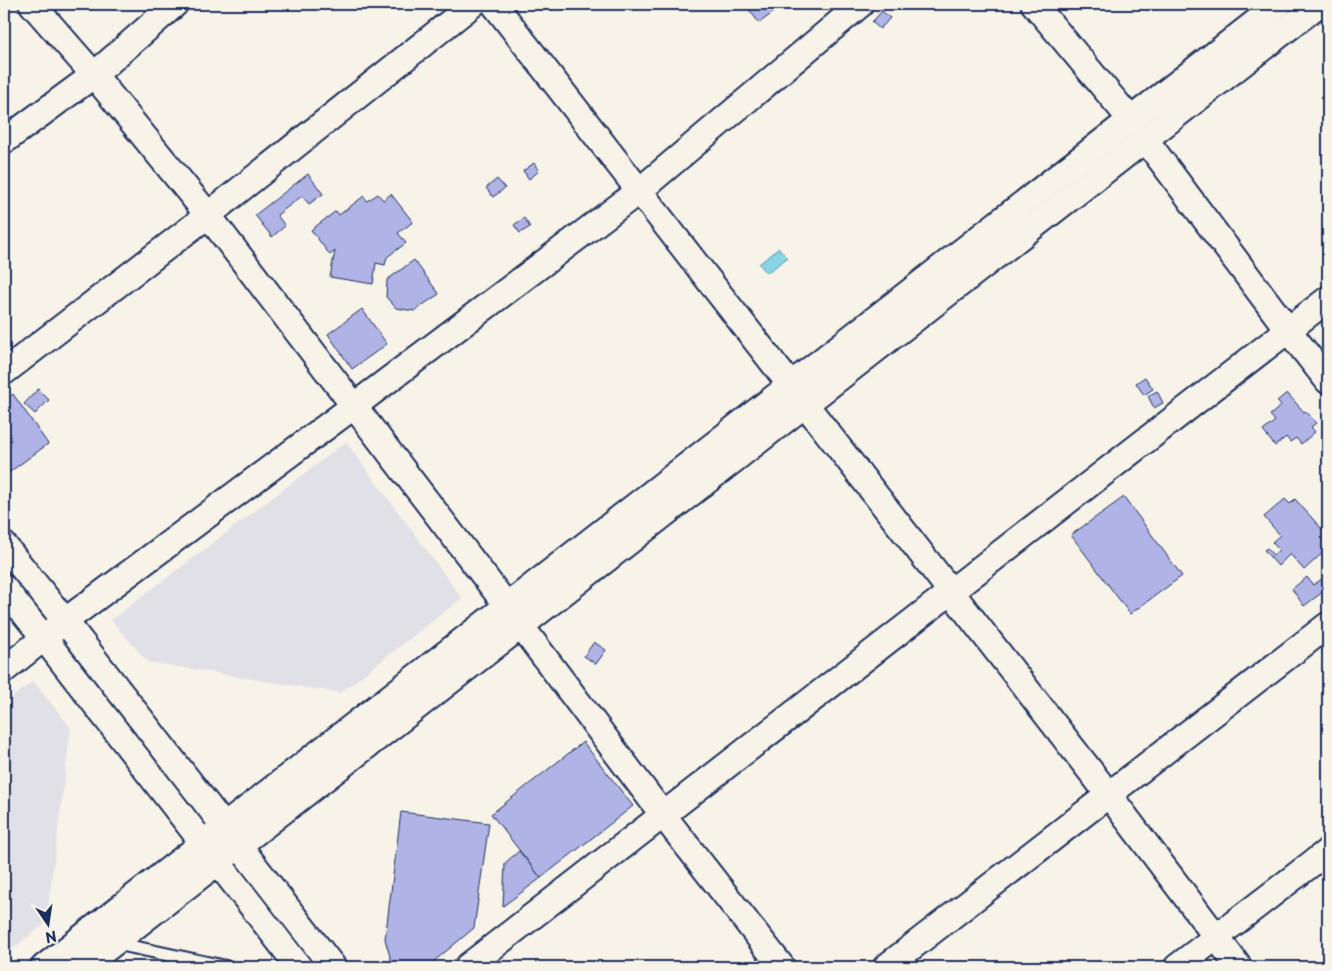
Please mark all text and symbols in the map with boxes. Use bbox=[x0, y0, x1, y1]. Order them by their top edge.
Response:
north arrow bbox=[22, 898, 72, 948]
text: N bbox=[43, 926, 59, 949]

